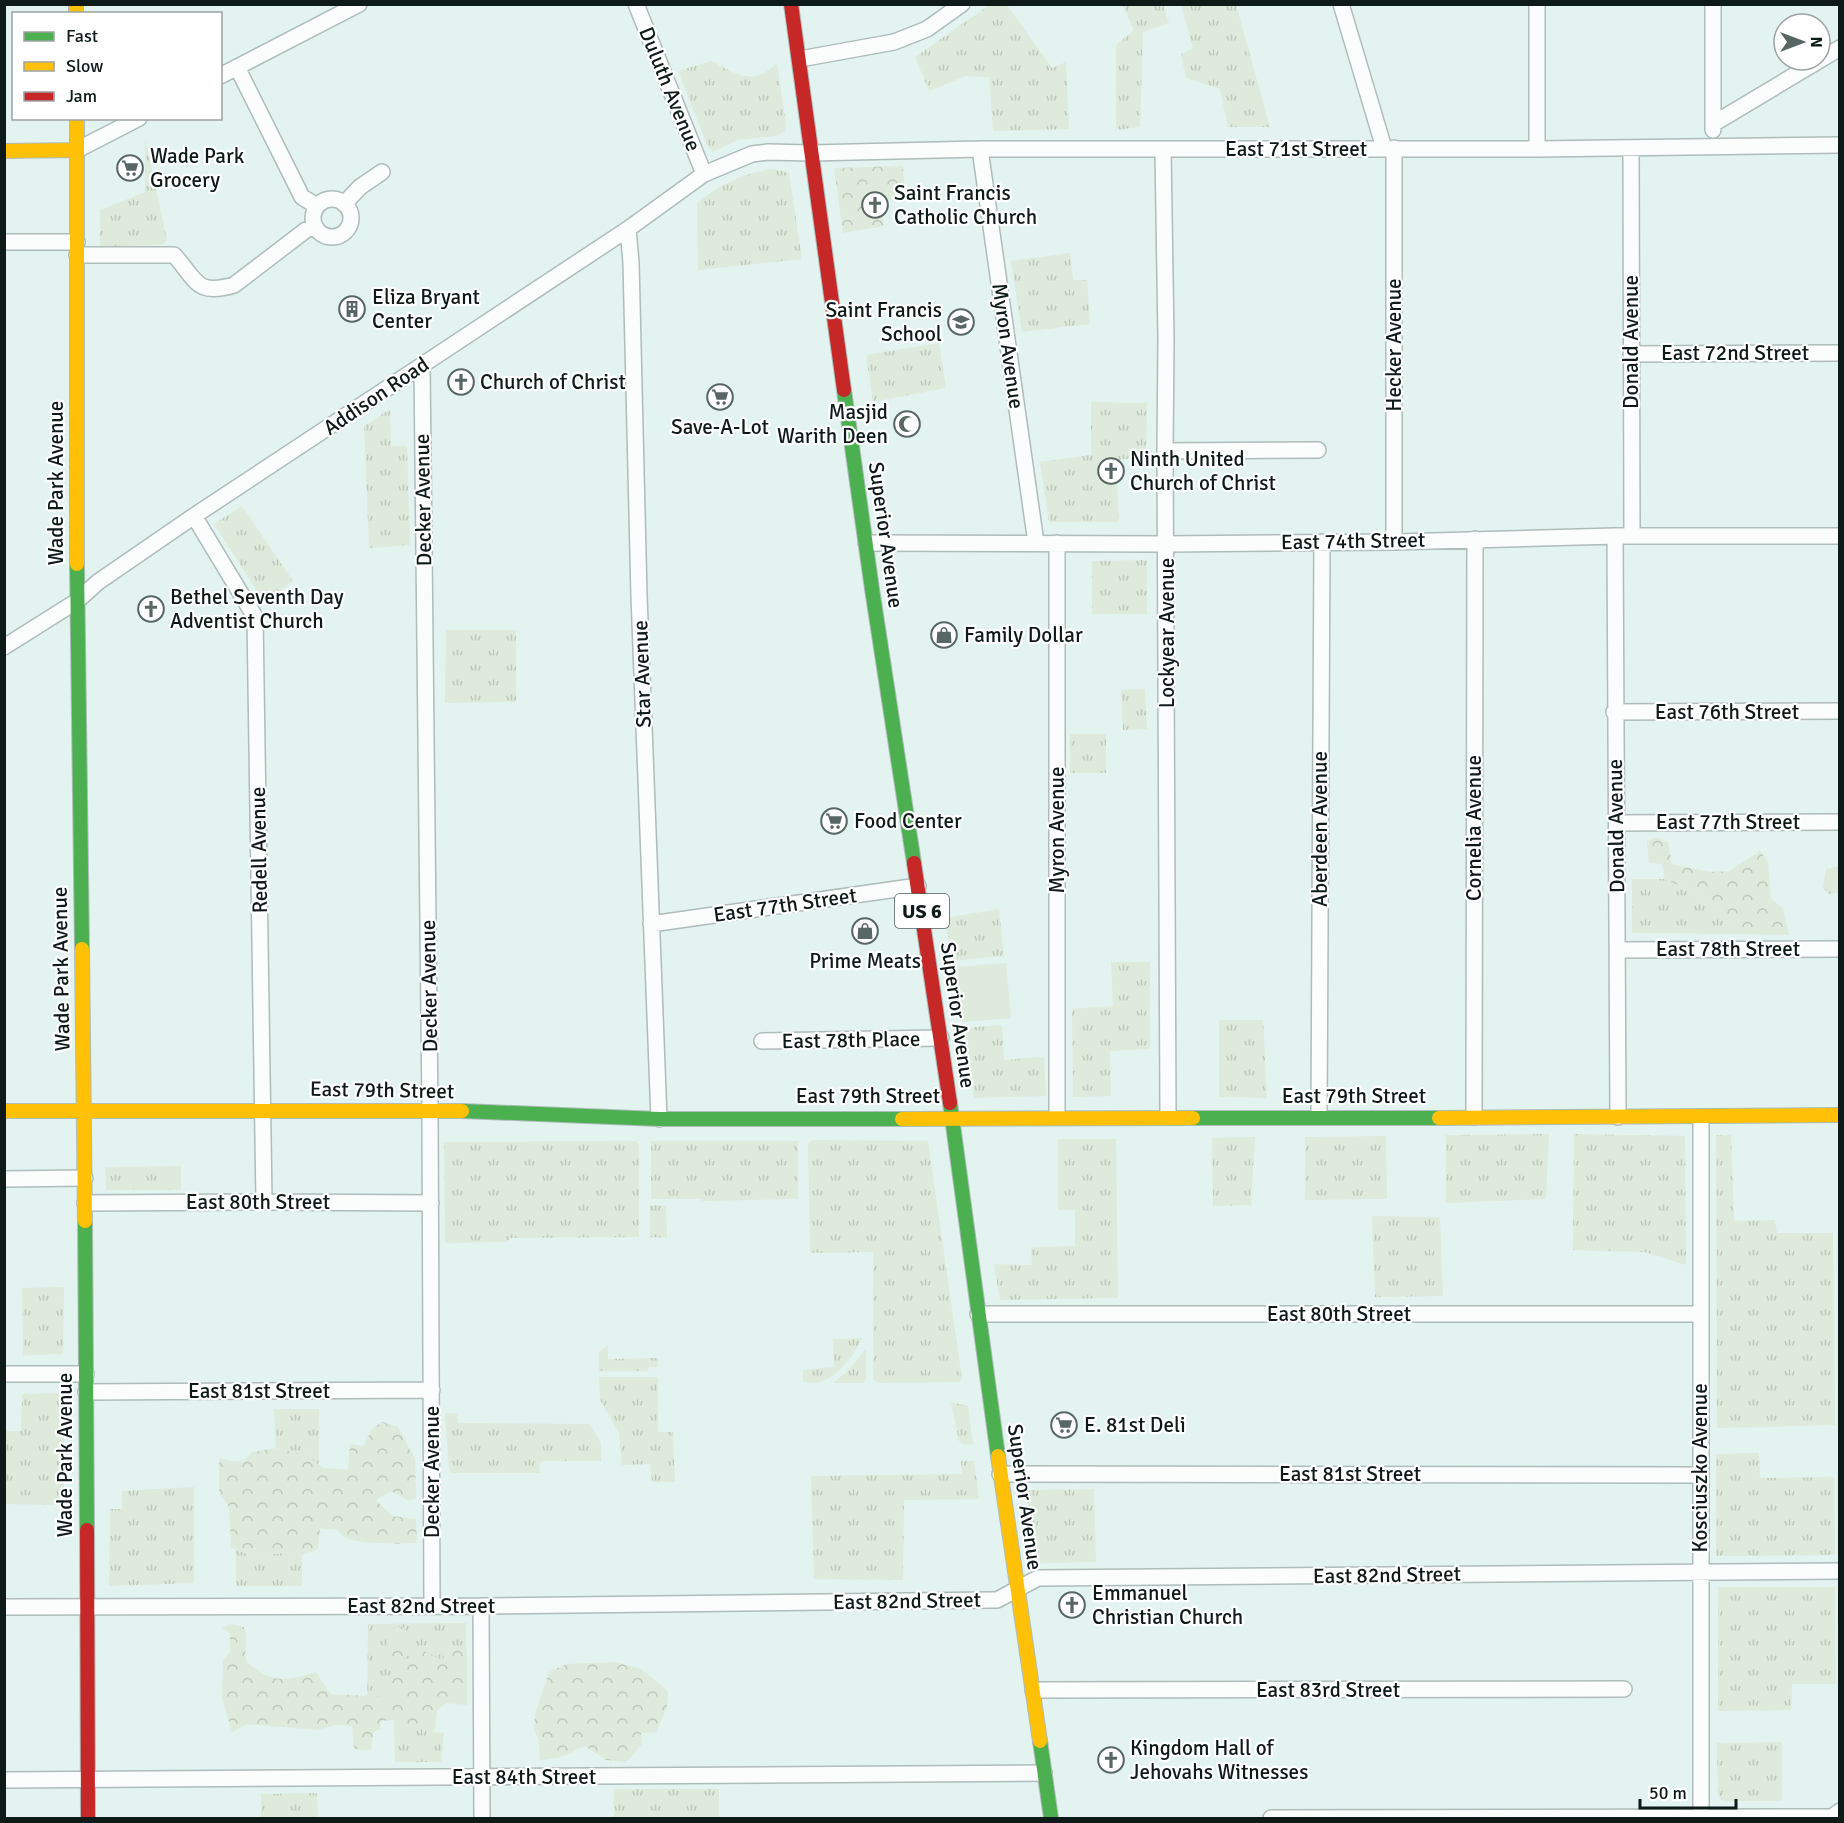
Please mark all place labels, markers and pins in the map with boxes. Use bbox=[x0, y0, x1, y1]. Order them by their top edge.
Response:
place label: Wade Park Grocery bbox=[150, 143, 245, 193]
supermarket icon: Wade Park Grocery bbox=[115, 153, 145, 183]
place label: Saint Francis Catholic Church bbox=[894, 180, 1037, 230]
church icon: Saint Francis Catholic Church bbox=[860, 190, 890, 220]
place label: Eliza Bryant Center bbox=[372, 284, 480, 334]
building icon: Eliza Bryant Center bbox=[337, 294, 367, 324]
place label: Saint Francis School bbox=[825, 297, 942, 347]
school or university icon: Saint Francis School bbox=[946, 307, 976, 337]
church icon: Church of Christ bbox=[446, 367, 476, 397]
place label: Church of Christ bbox=[480, 369, 626, 395]
supermarket icon: Save-A-Lot bbox=[705, 382, 735, 412]
place label: Masjid Warith Deen bbox=[777, 399, 888, 449]
mosque icon: Masjid Warith Deen bbox=[892, 409, 922, 439]
place label: Save-A-Lot bbox=[671, 414, 769, 440]
place label: Ninth United Church of Christ bbox=[1130, 446, 1276, 496]
church icon: Ninth United Church of Christ bbox=[1096, 456, 1126, 486]
place label: Bethel Seventh Day Adventist Church bbox=[170, 584, 344, 634]
church icon: Bethel Seventh Day Adventist Church bbox=[136, 594, 166, 624]
shop icon: Family Dollar bbox=[929, 620, 959, 650]
place label: Family Dollar bbox=[964, 622, 1083, 648]
supermarket icon: Food Center bbox=[819, 806, 849, 836]
place label: Food Center bbox=[854, 808, 962, 834]
shop icon: Prime Meats bbox=[850, 916, 880, 946]
place label: Prime Meats bbox=[809, 948, 921, 974]
supermarket icon: E. 81st Deli bbox=[1049, 1410, 1079, 1440]
place label: E. 81st Deli bbox=[1084, 1412, 1186, 1438]
place label: Emmanuel Christian Church bbox=[1092, 1580, 1243, 1630]
church icon: Emmanuel Christian Church bbox=[1057, 1590, 1087, 1620]
place label: Kingdom Hall of Jehovahs Witnesses bbox=[1130, 1735, 1308, 1785]
church icon: Kingdom Hall of Jehovahs Witnesses bbox=[1096, 1745, 1126, 1775]

